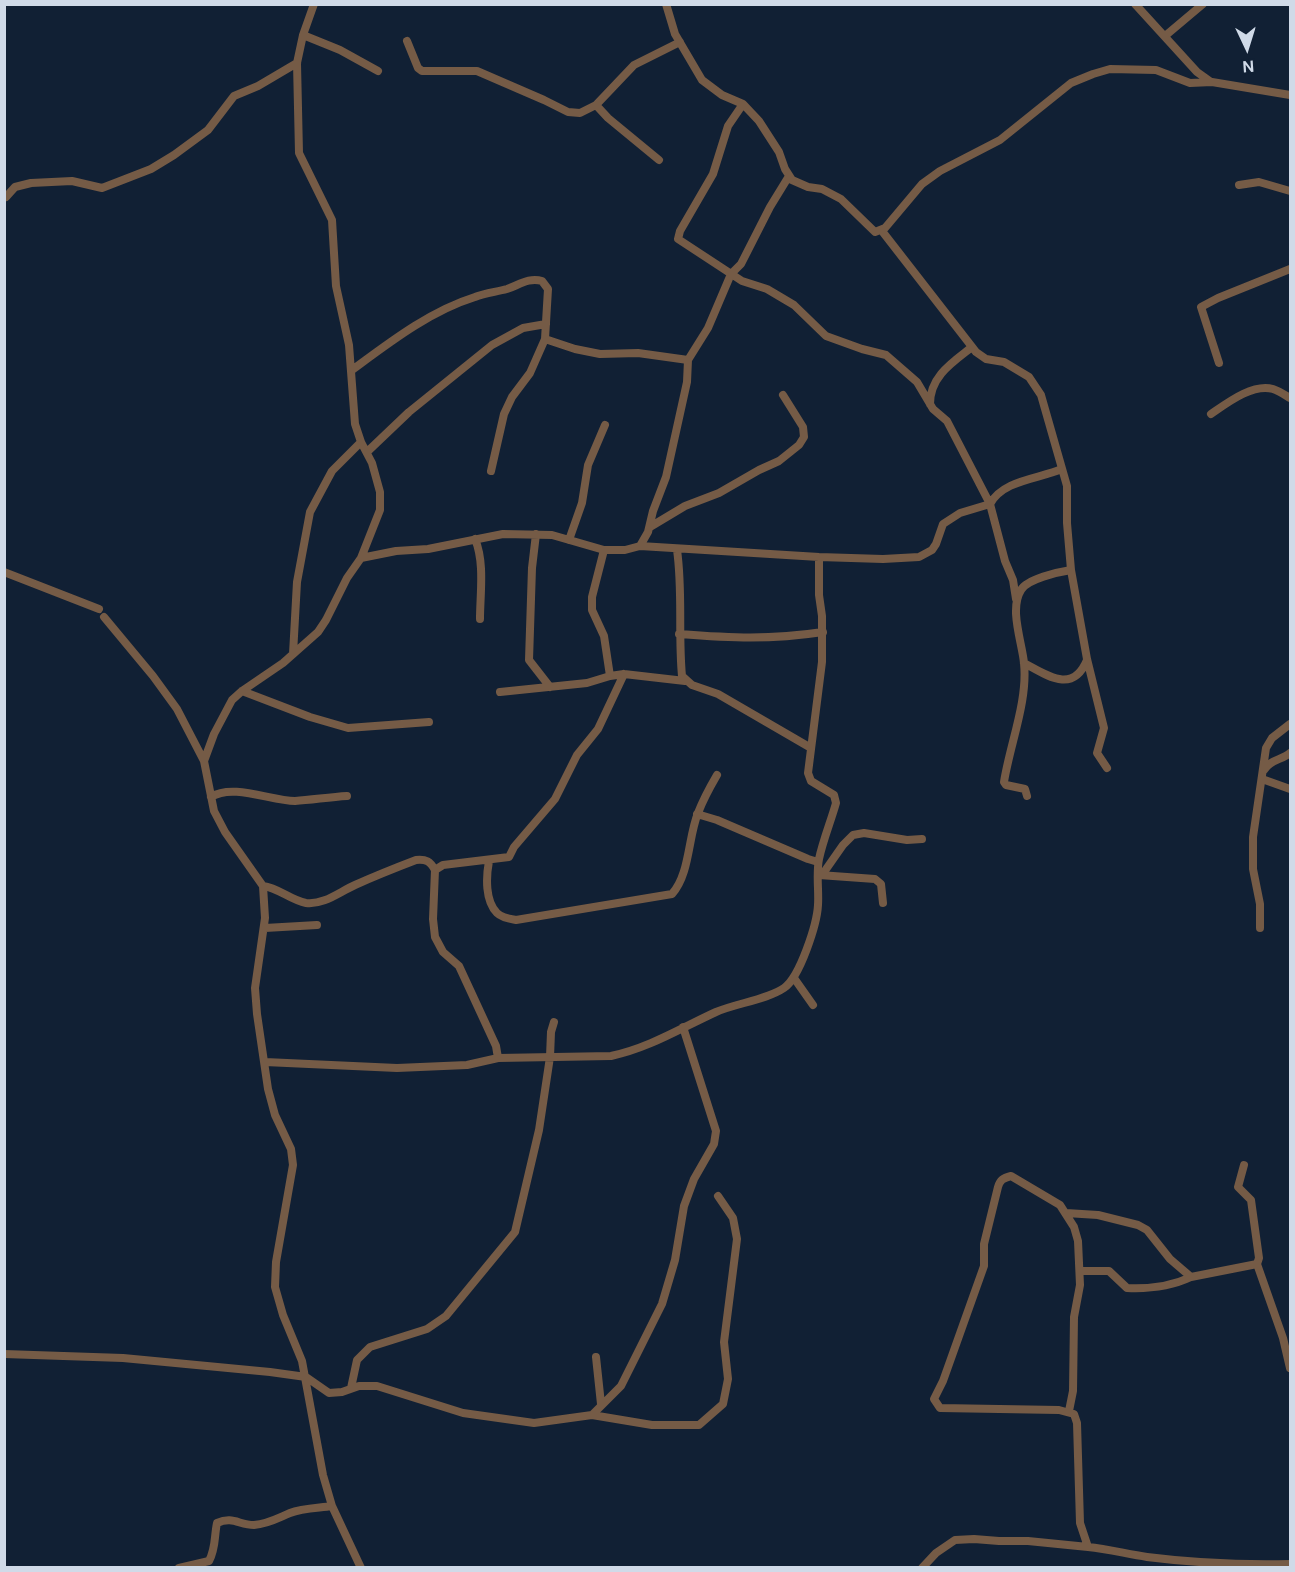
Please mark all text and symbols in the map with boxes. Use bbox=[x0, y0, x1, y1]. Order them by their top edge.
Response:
north arrow bbox=[1217, 18, 1277, 78]
text: N bbox=[1242, 56, 1255, 77]

